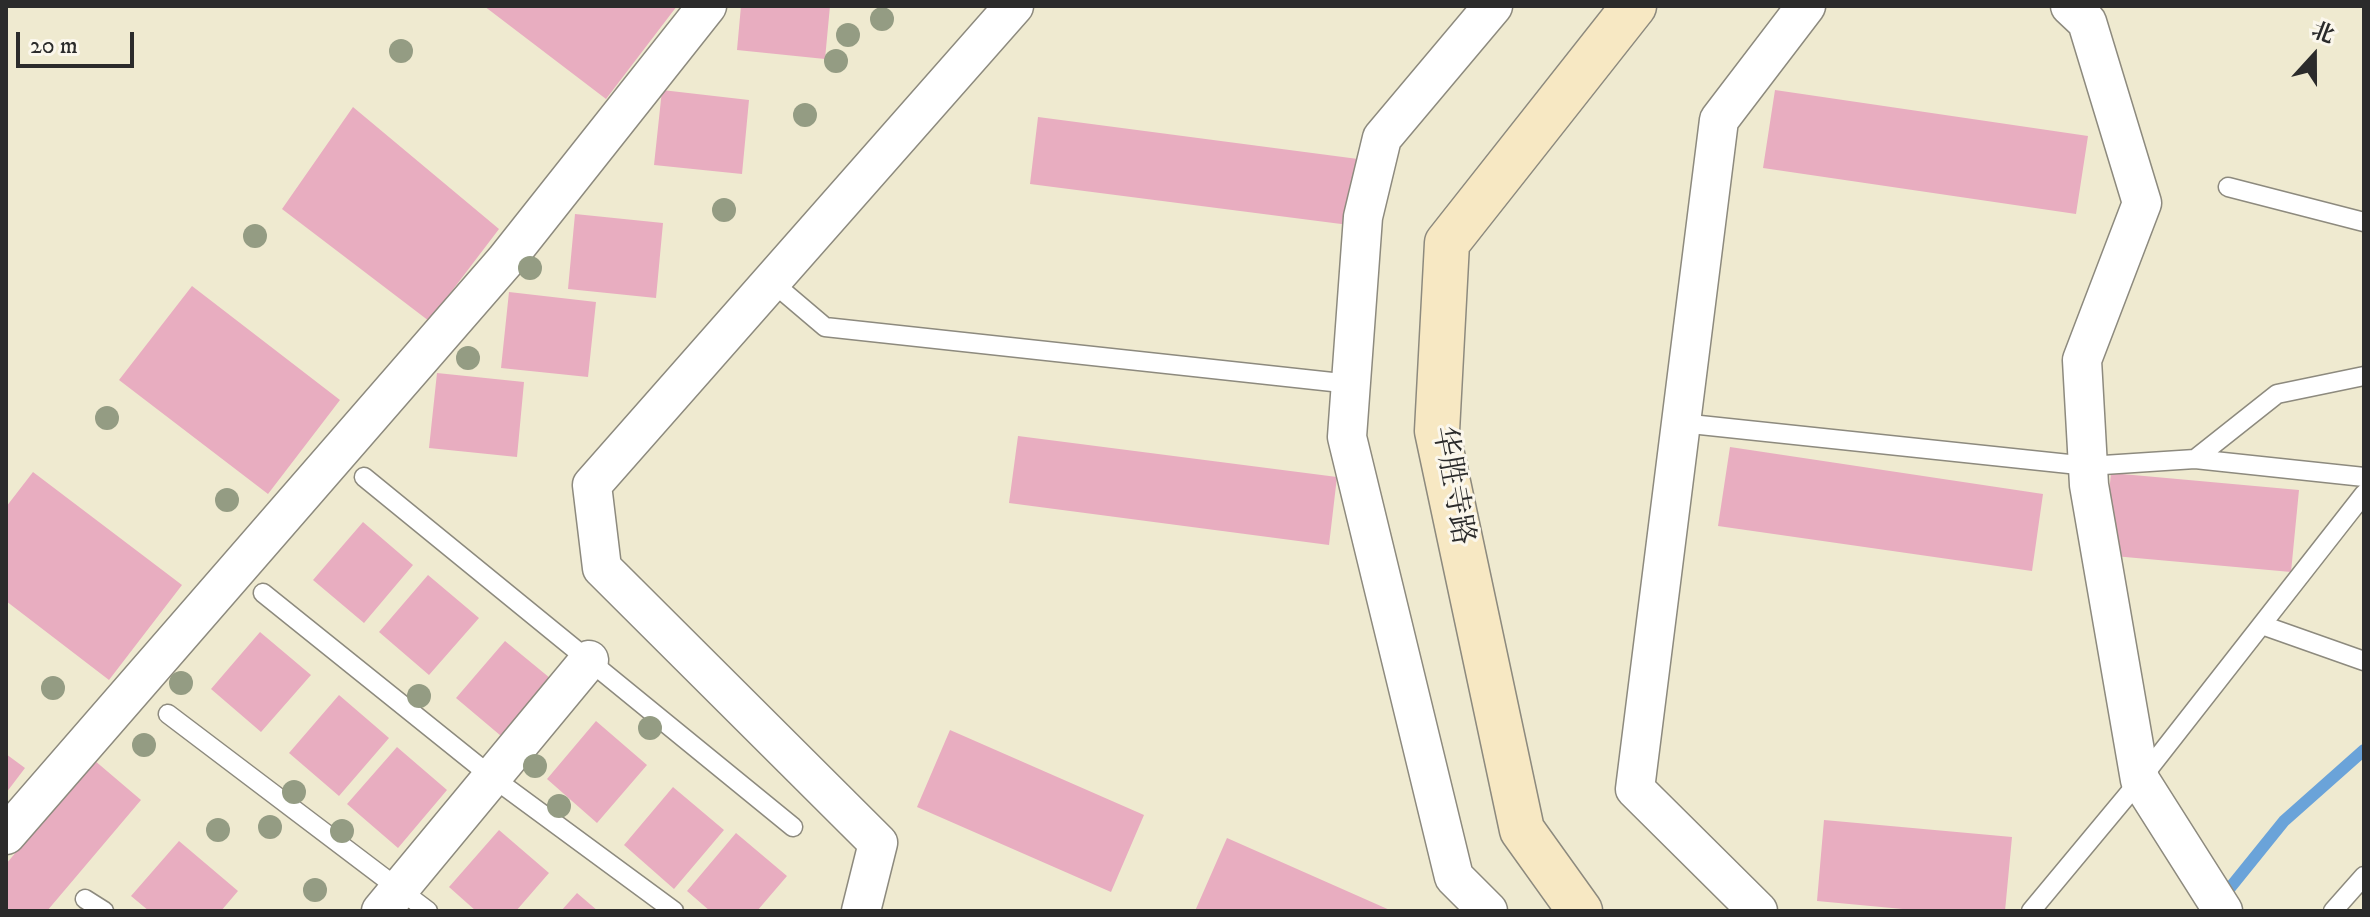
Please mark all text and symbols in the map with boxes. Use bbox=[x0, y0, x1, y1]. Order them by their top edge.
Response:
scale bar bbox=[20, 16, 138, 66]
north arrow bbox=[2274, 16, 2354, 96]
text: 北 bbox=[2308, 17, 2338, 50]
text: 20 m bbox=[30, 31, 78, 61]
street label: 华胜寺路 bbox=[1423, 424, 1479, 548]

